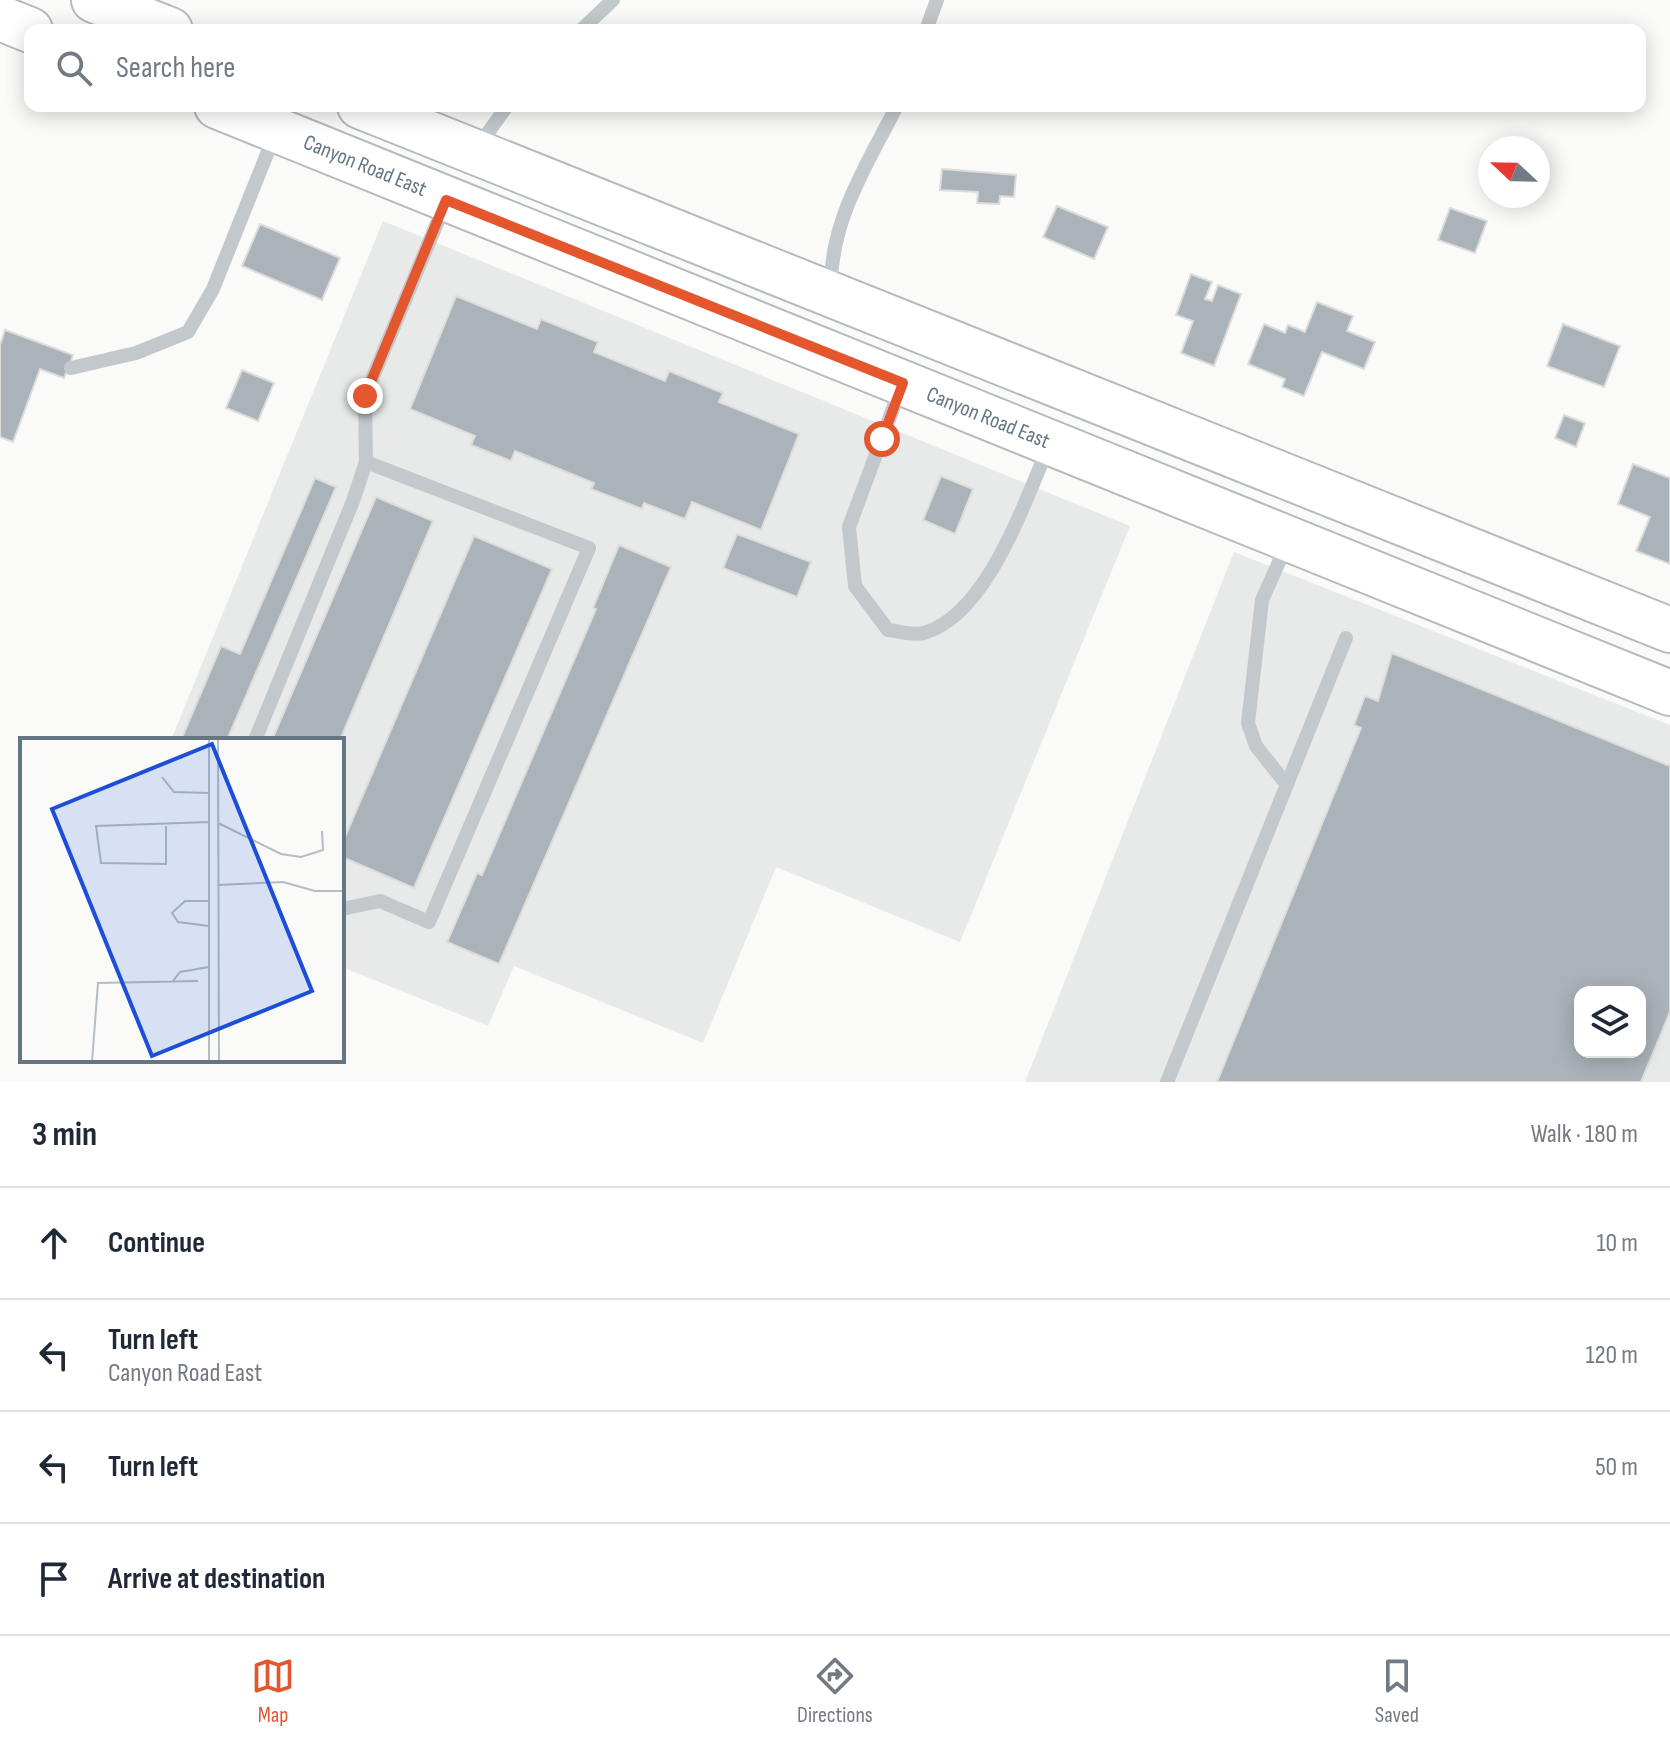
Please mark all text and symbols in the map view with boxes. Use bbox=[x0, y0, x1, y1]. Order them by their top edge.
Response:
search box bbox=[24, 24, 1646, 112]
icon: search bbox=[52, 46, 96, 90]
text: Search here bbox=[116, 50, 235, 86]
street label: Canyon Road East bbox=[299, 129, 431, 203]
north arrow bbox=[1478, 136, 1550, 208]
route end bbox=[347, 378, 383, 414]
street label: Canyon Road East bbox=[922, 381, 1054, 455]
route start bbox=[864, 421, 900, 457]
inset map bbox=[20, 738, 344, 1062]
map controls bbox=[1574, 986, 1646, 1058]
button: layers bbox=[1574, 986, 1646, 1058]
text: 3 min bbox=[32, 1114, 97, 1155]
text: Walk · 180 m bbox=[1531, 1119, 1638, 1150]
icon: ahead bbox=[32, 1221, 76, 1265]
text: Continue bbox=[108, 1225, 205, 1261]
text: 10 m bbox=[1596, 1228, 1638, 1259]
text: Turn left bbox=[108, 1322, 198, 1358]
icon: left bbox=[32, 1333, 76, 1377]
text: 120 m bbox=[1585, 1340, 1638, 1371]
text: Canyon Road East bbox=[108, 1358, 262, 1389]
icon: left bbox=[32, 1445, 76, 1489]
text: Turn left bbox=[108, 1449, 198, 1485]
text: 50 m bbox=[1595, 1452, 1638, 1483]
icon: arrive bbox=[32, 1557, 76, 1601]
text: Arrive at destination bbox=[108, 1561, 325, 1597]
tab: Map bbox=[251, 1654, 295, 1729]
tab: Directions bbox=[797, 1654, 873, 1729]
tab: Saved bbox=[1375, 1654, 1419, 1729]

